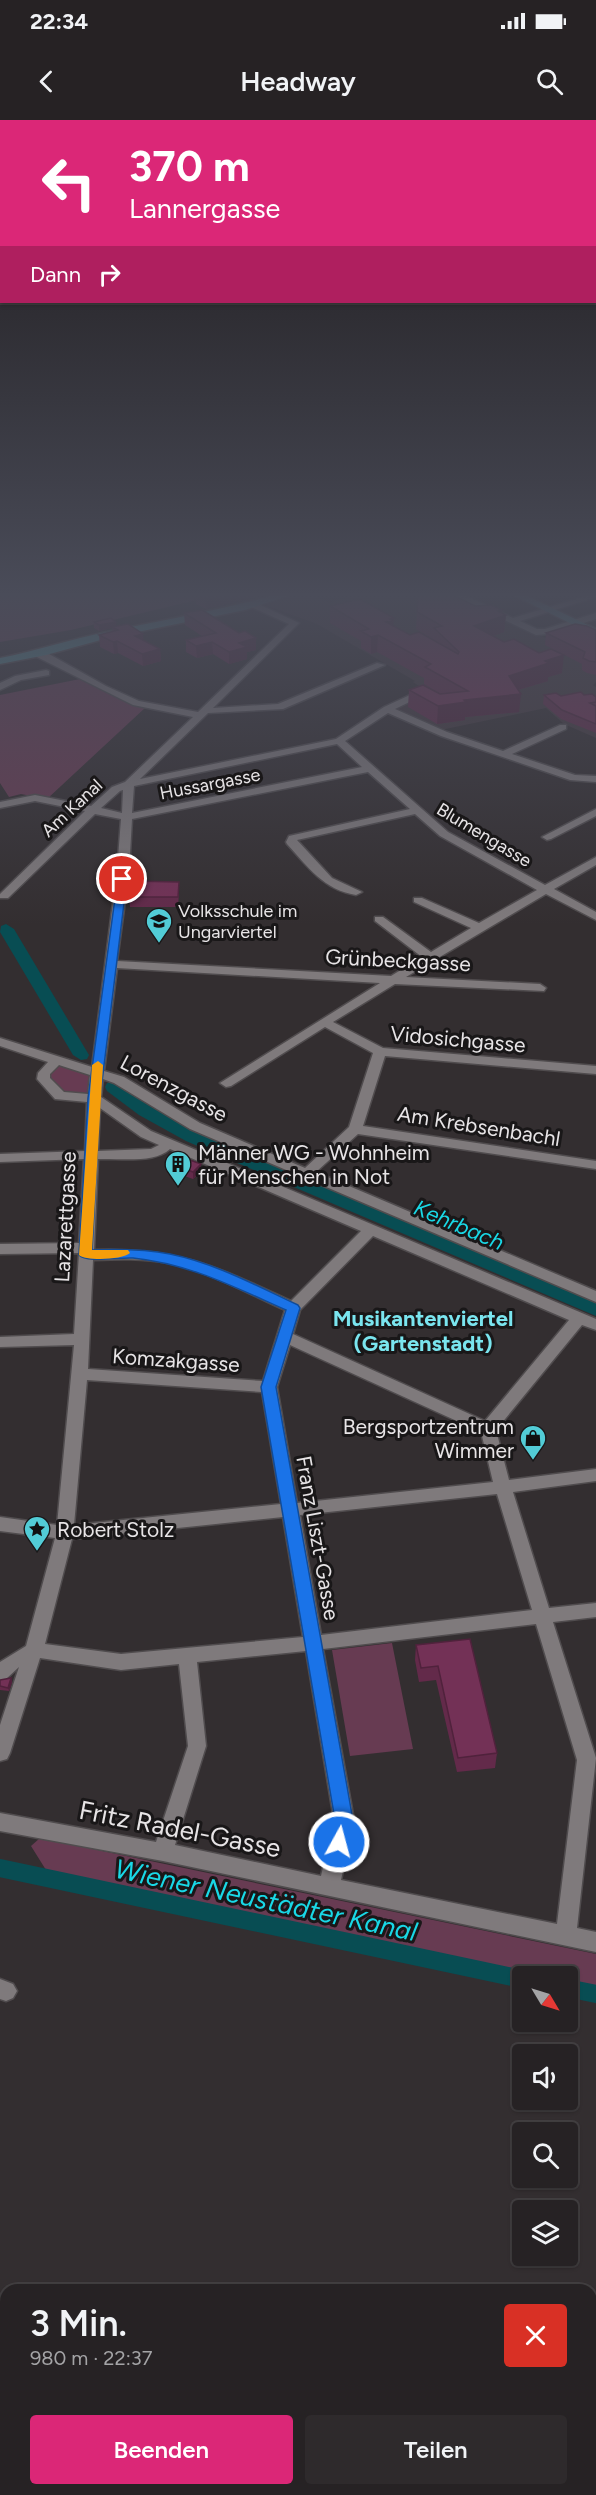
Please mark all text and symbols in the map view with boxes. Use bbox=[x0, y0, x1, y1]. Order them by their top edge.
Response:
text: 22:34 bbox=[30, 8, 88, 35]
icon: back bbox=[30, 65, 63, 98]
text: Headway bbox=[240, 65, 356, 98]
icon: search bbox=[533, 65, 566, 98]
text: 370 m bbox=[129, 141, 250, 192]
icon: left bbox=[30, 144, 108, 222]
text: Lannergasse bbox=[129, 192, 280, 225]
icon: right bbox=[93, 258, 126, 291]
text: Dann bbox=[30, 261, 81, 288]
street label: Hussargasse bbox=[158, 763, 262, 805]
street label: Am Kanal bbox=[37, 774, 107, 842]
street label: Blumengasse bbox=[433, 798, 535, 872]
pin bbox=[96, 853, 147, 904]
icon: arrive bbox=[105, 862, 138, 895]
place label: Volksschule im Ungarviertel bbox=[178, 900, 297, 943]
school or university icon: Volksschule im Ungarviertel bbox=[144, 906, 174, 944]
street label: Grünbeckgasse bbox=[325, 944, 471, 976]
street label: Vidosichgasse bbox=[389, 1021, 527, 1057]
street label: Lorenzgasse bbox=[116, 1049, 232, 1127]
street label: Am Krebsenbachl bbox=[396, 1101, 562, 1151]
place label: Männer WG - Wohnheim für Menschen in Not bbox=[198, 1140, 430, 1189]
building icon: Männer WG - Wohnheim für Menschen in Not bbox=[163, 1149, 193, 1187]
street label: Lazarettgasse bbox=[49, 1151, 81, 1283]
water label: Kehrbach bbox=[410, 1194, 508, 1256]
district label: Musikantenviertel (Gartenstadt) bbox=[333, 1305, 513, 1357]
street label: Komzakgasse bbox=[111, 1343, 241, 1377]
place label: Bergsportzentrum Wimmer bbox=[343, 1414, 514, 1463]
shop icon: Bergsportzentrum Wimmer bbox=[518, 1423, 548, 1461]
street label: Franz Liszt-Gasse bbox=[291, 1454, 345, 1622]
place icon: Robert Stolz bbox=[22, 1514, 52, 1552]
place label: Robert Stolz bbox=[57, 1517, 174, 1542]
street label: Fritz Radel-Gasse bbox=[76, 1794, 284, 1864]
position arrow bbox=[307, 1810, 371, 1874]
water label: Wiener Neustädter Kanal bbox=[112, 1852, 421, 1948]
north arrow bbox=[512, 1966, 578, 2032]
map controls bbox=[512, 1966, 578, 2266]
button: sound bbox=[512, 2044, 578, 2110]
button: search bbox=[512, 2122, 578, 2188]
button: layers bbox=[512, 2200, 578, 2266]
text: 3 Min. bbox=[30, 2302, 127, 2345]
button: close bbox=[504, 2304, 567, 2367]
text: 980 m · 22:37 bbox=[30, 2346, 152, 2370]
button: Beenden bbox=[30, 2415, 293, 2484]
button: Teilen bbox=[305, 2415, 567, 2484]

